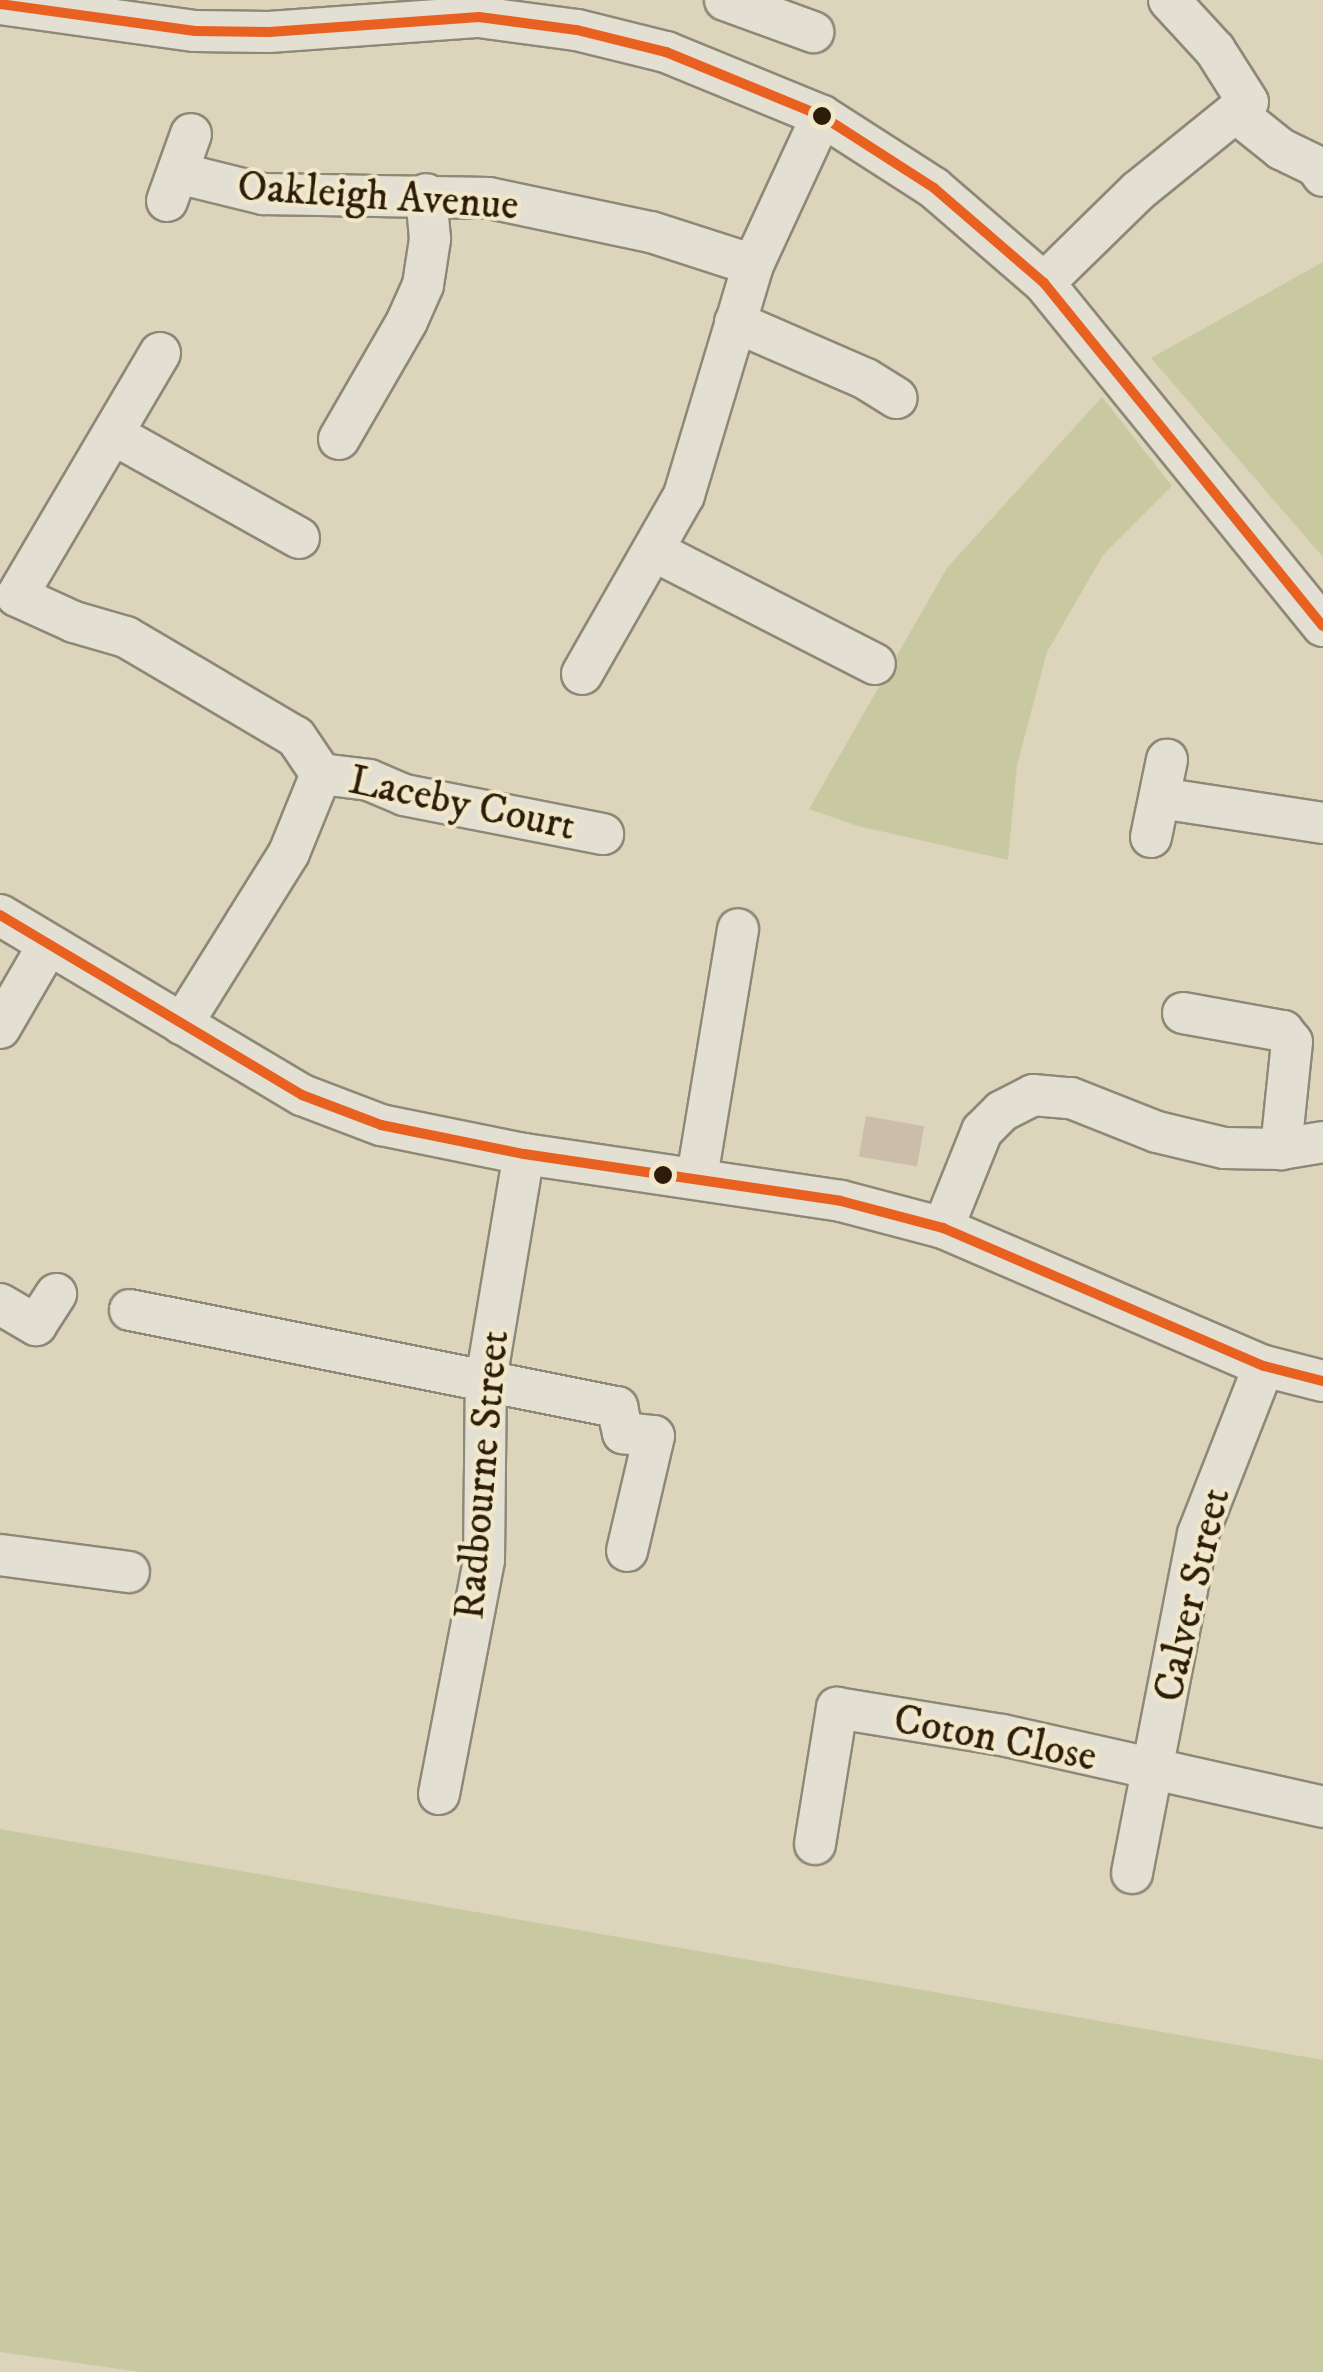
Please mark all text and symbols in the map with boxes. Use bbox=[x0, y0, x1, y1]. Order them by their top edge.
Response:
unlabelled marker bbox=[812, 106, 832, 126]
street label: Oakleigh Avenue bbox=[236, 162, 520, 232]
street label: Laceby Court bbox=[344, 755, 580, 853]
unlabelled marker bbox=[653, 1165, 673, 1185]
street label: Radbourne Street bbox=[445, 1328, 521, 1622]
street label: Calver Street bbox=[1144, 1483, 1242, 1707]
street label: Coton Close bbox=[889, 1695, 1101, 1783]

